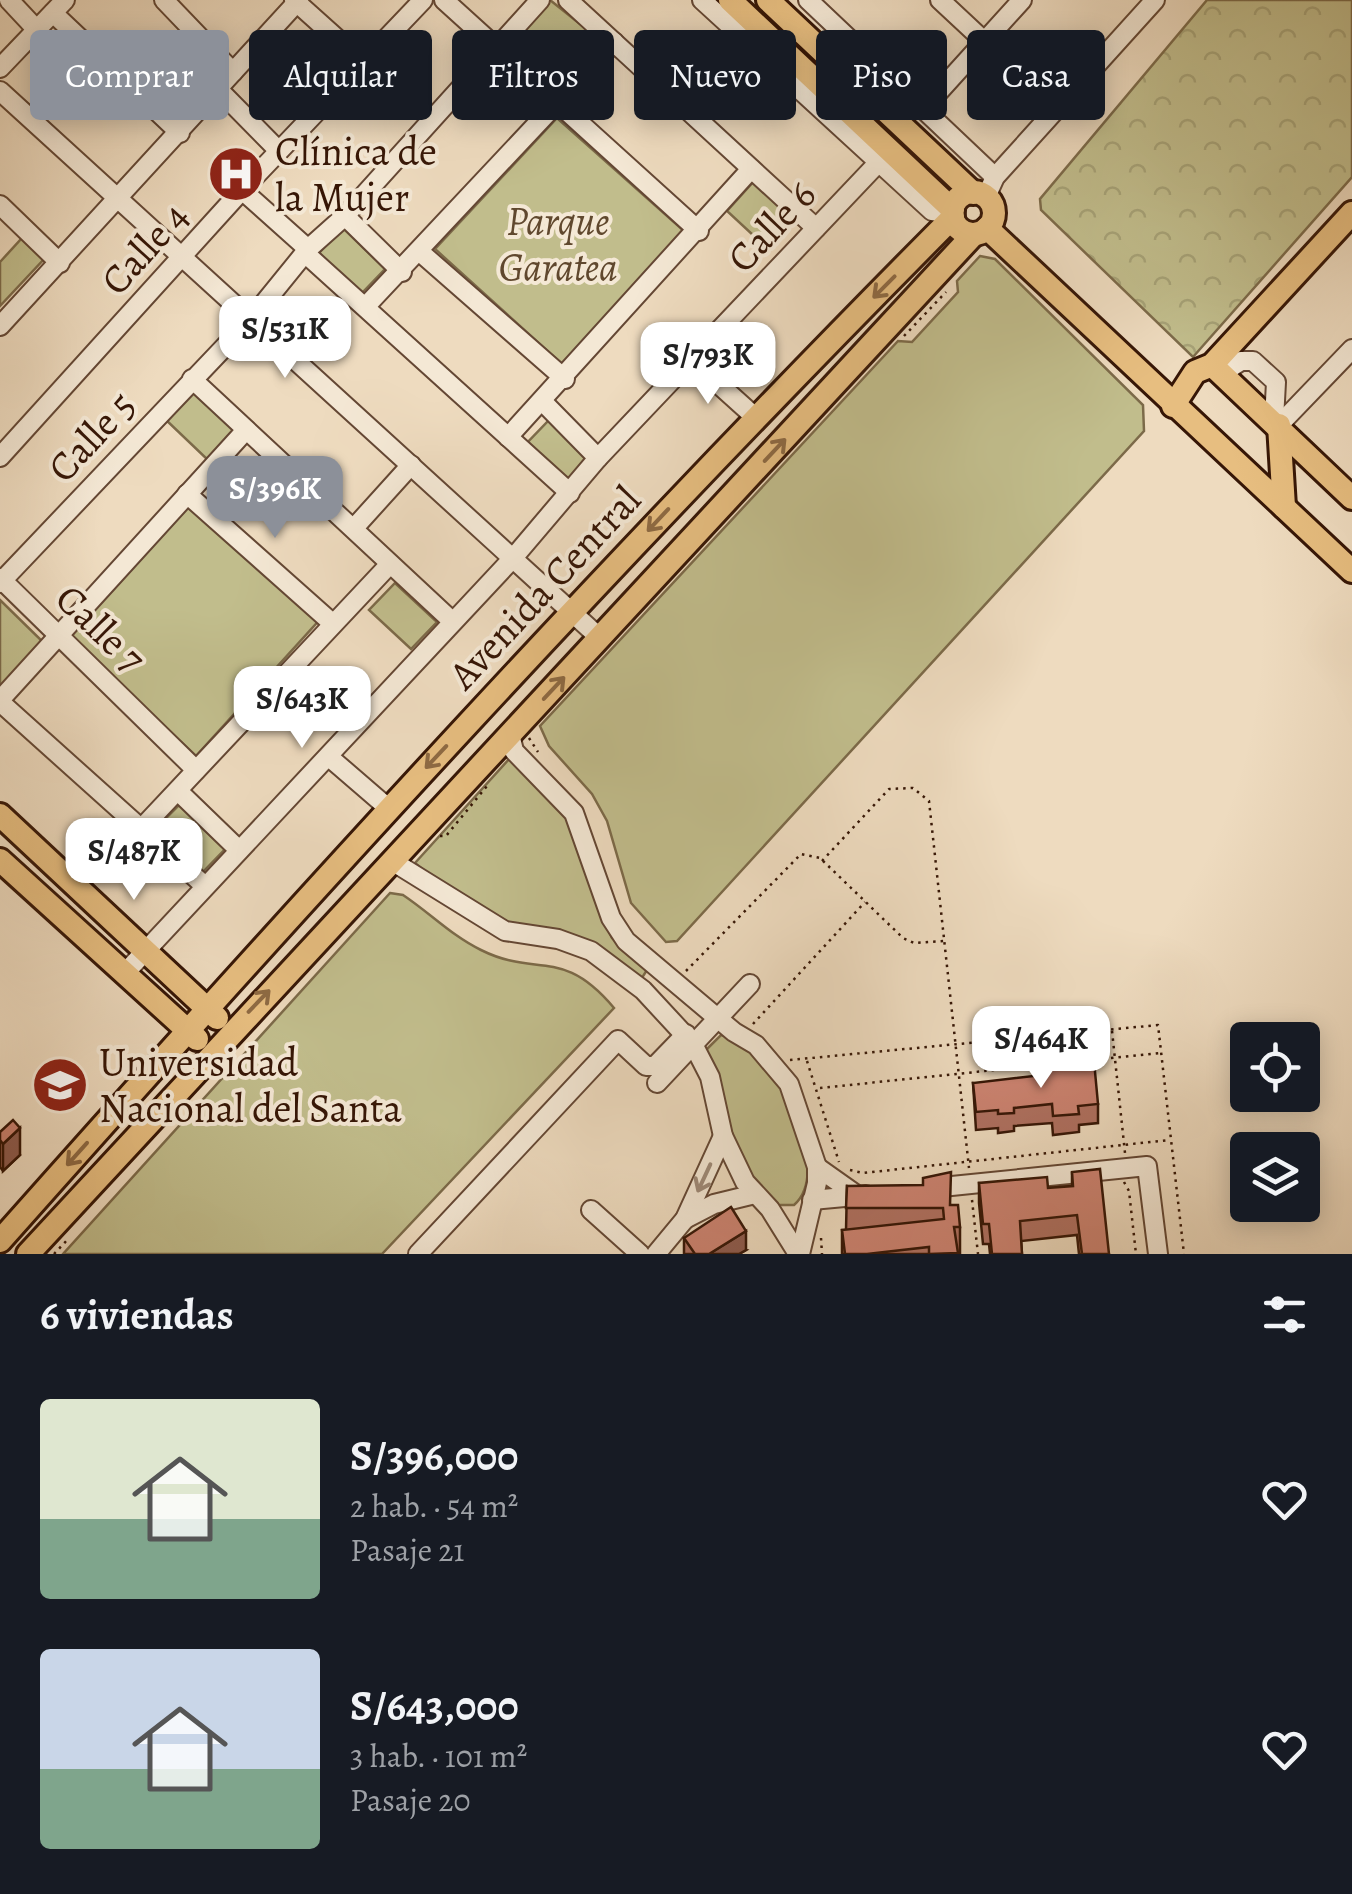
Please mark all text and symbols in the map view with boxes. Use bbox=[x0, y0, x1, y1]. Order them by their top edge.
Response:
chip: Comprar bbox=[30, 30, 229, 120]
chip: Alquilar bbox=[249, 30, 432, 120]
chip: Filtros bbox=[452, 30, 614, 120]
chip: Nuevo bbox=[634, 30, 796, 120]
chip: Piso bbox=[816, 30, 947, 120]
chip: Casa bbox=[967, 30, 1105, 120]
place label: Clínica de la Mujer bbox=[275, 124, 437, 225]
hospital icon: Clínica de la Mujer bbox=[206, 144, 266, 204]
street label: Calle 6 bbox=[715, 168, 828, 284]
street label: Calle 4 bbox=[88, 190, 201, 307]
park label: Parque Garatea bbox=[499, 194, 617, 295]
one-way arrow bbox=[872, 274, 896, 298]
pin: S/531K bbox=[204, 296, 366, 381]
text: S/531K bbox=[241, 306, 329, 350]
pin: S/793K bbox=[627, 322, 789, 407]
text: S/793K bbox=[662, 332, 754, 376]
street label: Calle 5 bbox=[35, 379, 148, 494]
one-way arrow bbox=[764, 438, 787, 463]
pin: S/396K bbox=[194, 456, 356, 541]
text: S/396K bbox=[229, 466, 321, 510]
street label: Avenida Central bbox=[435, 474, 653, 702]
one-way arrow bbox=[647, 507, 670, 532]
street label: Calle 7 bbox=[43, 572, 158, 685]
pin: S/643K bbox=[221, 666, 383, 751]
text: S/643K bbox=[256, 676, 348, 720]
one-way arrow bbox=[542, 676, 565, 701]
one-way arrow bbox=[425, 744, 448, 769]
pin: S/487K bbox=[53, 818, 215, 903]
text: S/487K bbox=[88, 828, 180, 872]
one-way arrow bbox=[247, 989, 270, 1014]
pin: S/464K bbox=[960, 1006, 1122, 1091]
text: S/464K bbox=[994, 1016, 1088, 1060]
map controls bbox=[1230, 1022, 1320, 1222]
button: locate bbox=[1230, 1022, 1320, 1112]
place label: Universidad Nacional del Santa bbox=[99, 1035, 402, 1136]
school or university icon: Universidad Nacional del Santa bbox=[30, 1055, 90, 1115]
button: layers bbox=[1230, 1132, 1320, 1222]
one-way arrow bbox=[66, 1141, 89, 1166]
one-way arrow bbox=[694, 1162, 712, 1193]
text: 6 viviendas bbox=[40, 1286, 234, 1343]
icon: filters bbox=[1257, 1287, 1312, 1342]
text: S/396,000 bbox=[350, 1427, 518, 1484]
icon: home bbox=[120, 1439, 240, 1559]
icon: heart bbox=[1257, 1472, 1312, 1527]
text: 2 hab. · 54 m² bbox=[350, 1484, 518, 1528]
text: Pasaje 21 bbox=[350, 1528, 465, 1572]
text: S/643,000 bbox=[350, 1677, 519, 1734]
icon: home bbox=[120, 1689, 240, 1809]
icon: heart bbox=[1257, 1722, 1312, 1777]
text: 3 hab. · 101 m² bbox=[350, 1734, 527, 1778]
text: Pasaje 20 bbox=[350, 1778, 471, 1822]

